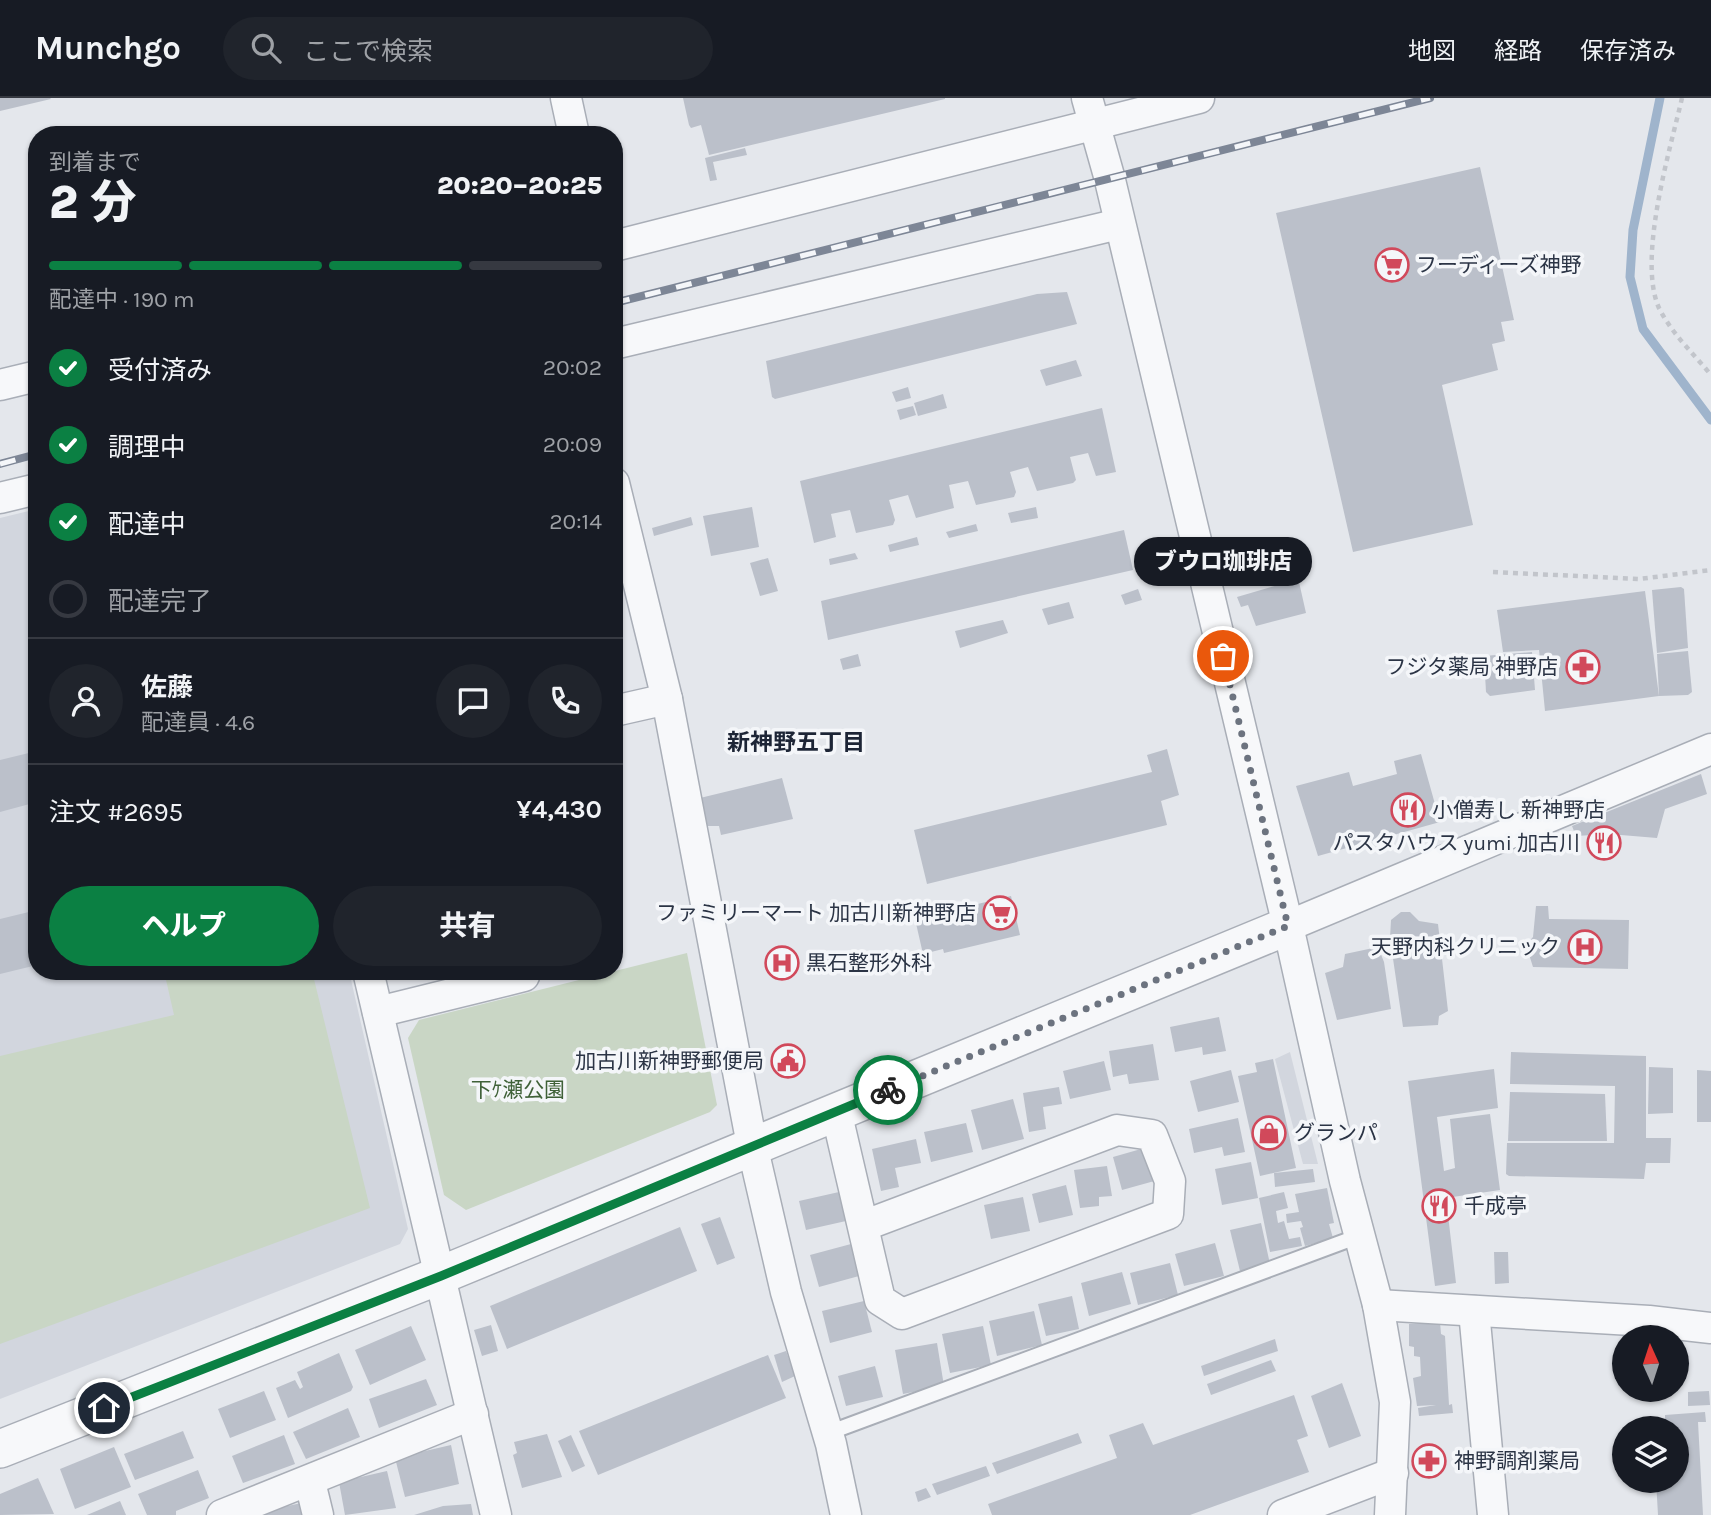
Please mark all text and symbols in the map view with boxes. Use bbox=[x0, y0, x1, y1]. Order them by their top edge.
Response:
search box bbox=[223, 17, 713, 80]
text: Munchgo bbox=[35, 29, 181, 67]
icon: search bbox=[247, 29, 285, 67]
text: ここで検索 bbox=[303, 36, 433, 67]
text: 地図 bbox=[1408, 37, 1456, 65]
text: 経路 bbox=[1494, 37, 1542, 65]
text: 保存済み bbox=[1580, 37, 1676, 65]
text: 到着まで bbox=[49, 149, 141, 176]
text: 20:20–20:25 bbox=[437, 170, 602, 201]
text: 2 分 bbox=[49, 176, 136, 230]
supermarket icon: フーディーズ神野 bbox=[1373, 246, 1411, 284]
place label: フーディーズ神野 bbox=[1416, 253, 1581, 277]
text: 配達中 · 190 m bbox=[49, 286, 195, 313]
icon: check bbox=[49, 349, 87, 387]
text: 20:02 bbox=[543, 354, 602, 381]
text: 受付済み bbox=[108, 355, 212, 386]
icon: check bbox=[49, 426, 87, 464]
text: 20:09 bbox=[543, 431, 602, 458]
text: 調理中 bbox=[108, 432, 186, 463]
icon: check bbox=[49, 503, 87, 541]
text: 20:14 bbox=[549, 508, 602, 535]
text: 配達中 bbox=[108, 509, 186, 540]
callout: ブウロ珈琲店 bbox=[1134, 537, 1312, 586]
text: ブウロ珈琲店 bbox=[1154, 548, 1292, 575]
text: 配達完了 bbox=[108, 586, 212, 617]
pin bbox=[1193, 626, 1253, 686]
icon: bag bbox=[1204, 637, 1242, 675]
pharmacy icon: フジタ薬局 神野店 bbox=[1564, 648, 1602, 686]
place label: フジタ薬局 神野店 bbox=[1385, 655, 1558, 679]
button: person bbox=[49, 664, 123, 738]
button: chat bbox=[436, 664, 510, 738]
button: phone bbox=[528, 664, 602, 738]
text: 佐藤 bbox=[141, 672, 193, 703]
text: 配達員 · 4.6 bbox=[141, 709, 255, 736]
district label: 新神野五丁目 bbox=[727, 729, 865, 756]
restaurant icon: 小僧寿し 新神野店 bbox=[1389, 791, 1427, 829]
text: ¥4,430 bbox=[517, 794, 602, 825]
text: 注文 #2695 bbox=[49, 797, 183, 828]
place label: 小僧寿し 新神野店 bbox=[1432, 798, 1605, 822]
restaurant icon: パスタハウス yumi 加古川 bbox=[1585, 824, 1623, 862]
place label: パスタハウス yumi 加古川 bbox=[1333, 831, 1580, 855]
button: ヘルプ bbox=[49, 886, 319, 966]
button: 共有 bbox=[333, 886, 602, 966]
supermarket icon: ファミリーマート 加古川新神野店 bbox=[981, 894, 1019, 932]
place label: ファミリーマート 加古川新神野店 bbox=[656, 901, 976, 925]
hospital icon: 天野内科クリニック bbox=[1566, 928, 1604, 966]
place label: 天野内科クリニック bbox=[1371, 935, 1560, 959]
hospital icon: 黒石整形外科 bbox=[763, 944, 801, 982]
place label: 黒石整形外科 bbox=[806, 951, 932, 975]
public building icon: 加古川新神野郵便局 bbox=[769, 1042, 807, 1080]
place label: 加古川新神野郵便局 bbox=[575, 1049, 764, 1073]
courier bbox=[853, 1055, 923, 1125]
icon: bike bbox=[869, 1071, 907, 1109]
park label: 下ｹ瀬公園 bbox=[471, 1078, 565, 1102]
shop icon: グランパ bbox=[1250, 1114, 1288, 1152]
place label: グランパ bbox=[1294, 1121, 1378, 1145]
restaurant icon: 千成亭 bbox=[1420, 1187, 1458, 1225]
place label: 千成亭 bbox=[1464, 1194, 1527, 1218]
north arrow bbox=[1612, 1325, 1689, 1402]
map controls bbox=[1612, 1325, 1689, 1493]
pin bbox=[74, 1378, 134, 1438]
icon: home bbox=[85, 1389, 123, 1427]
button: layers bbox=[1612, 1416, 1689, 1493]
pharmacy icon: 神野調剤薬局 bbox=[1410, 1442, 1448, 1480]
place label: 神野調剤薬局 bbox=[1454, 1449, 1580, 1473]

